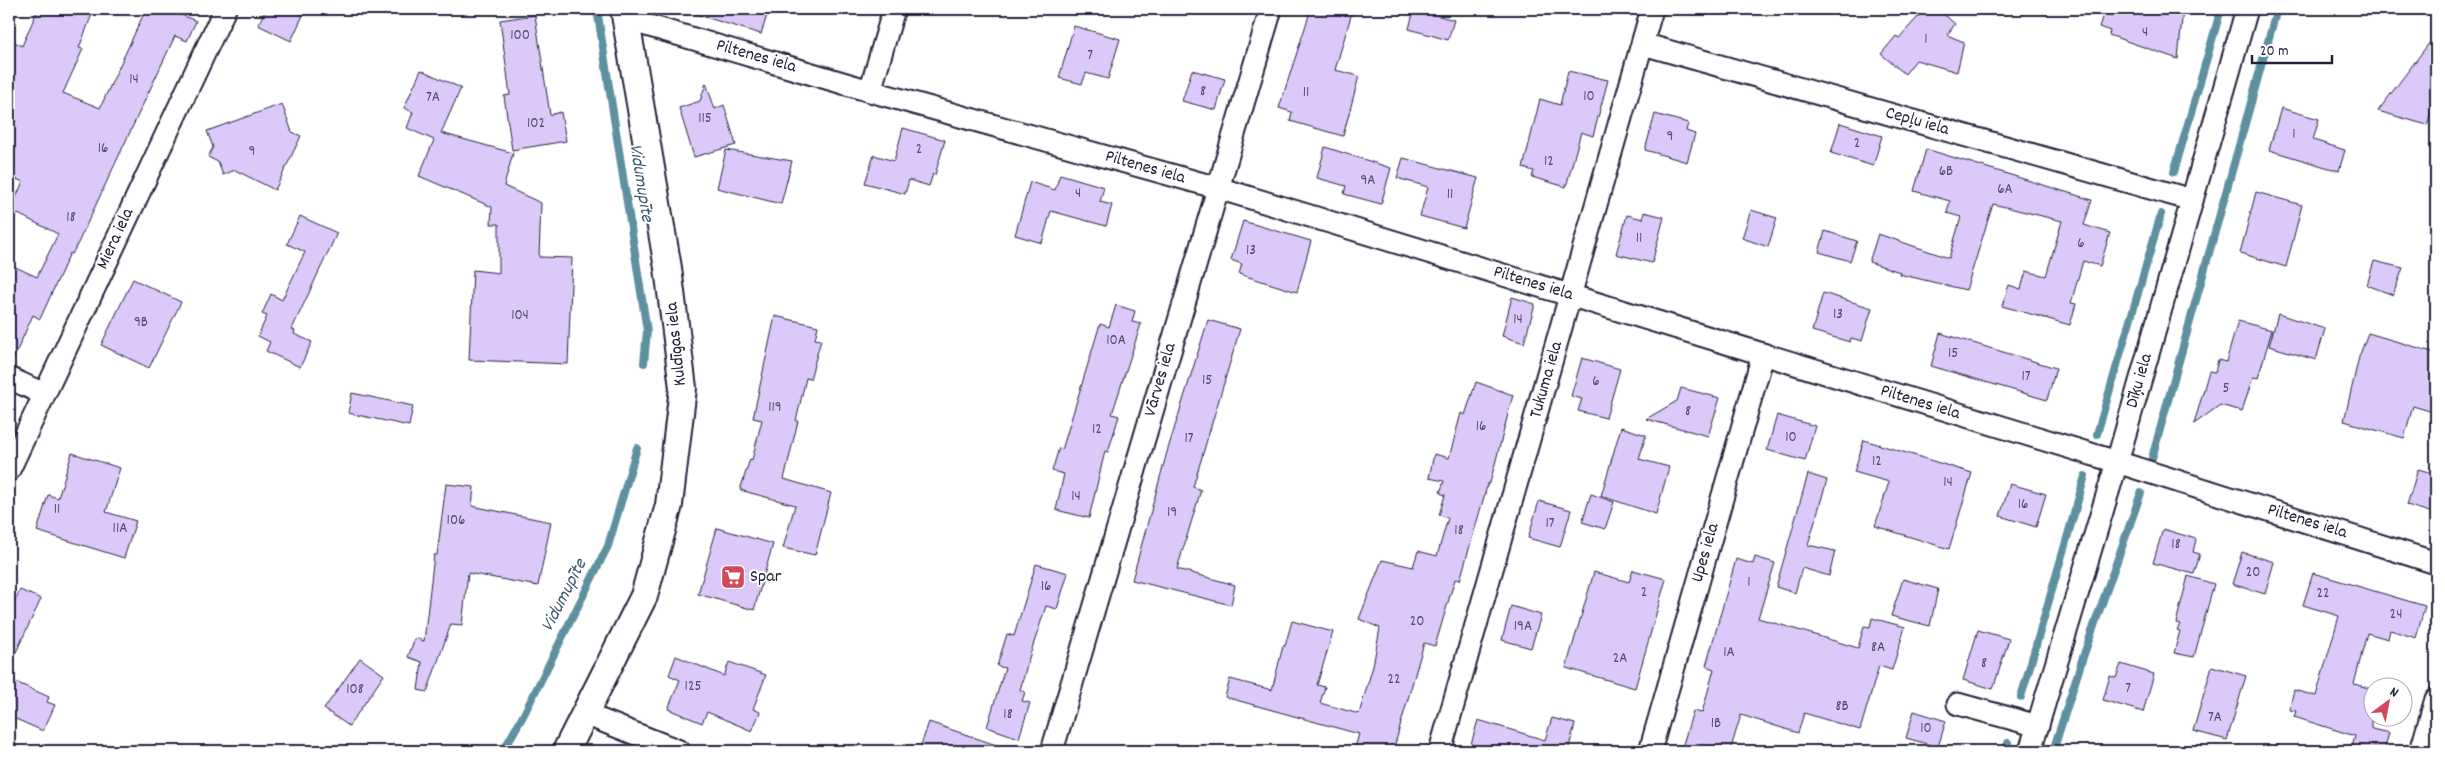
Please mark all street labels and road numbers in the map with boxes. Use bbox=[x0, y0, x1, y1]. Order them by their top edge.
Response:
street label: Piltenes iela bbox=[713, 34, 799, 80]
street label: Cepļu iela bbox=[1882, 101, 1952, 143]
street label: Piltenes iela bbox=[1102, 145, 1188, 191]
street label: Miera iela bbox=[91, 204, 141, 274]
street label: Piltenes iela bbox=[1490, 260, 1576, 308]
street label: Kuldīgas iela bbox=[660, 300, 694, 387]
street label: Tukuma iela bbox=[1524, 338, 1570, 421]
street label: Vārves iela bbox=[1139, 340, 1184, 420]
street label: Dīķu iela bbox=[2120, 350, 2160, 411]
street label: Piltenes iela bbox=[1877, 379, 1963, 427]
street label: Piltenes iela bbox=[2264, 498, 2350, 546]
street label: Upes iela bbox=[1686, 520, 1727, 586]

